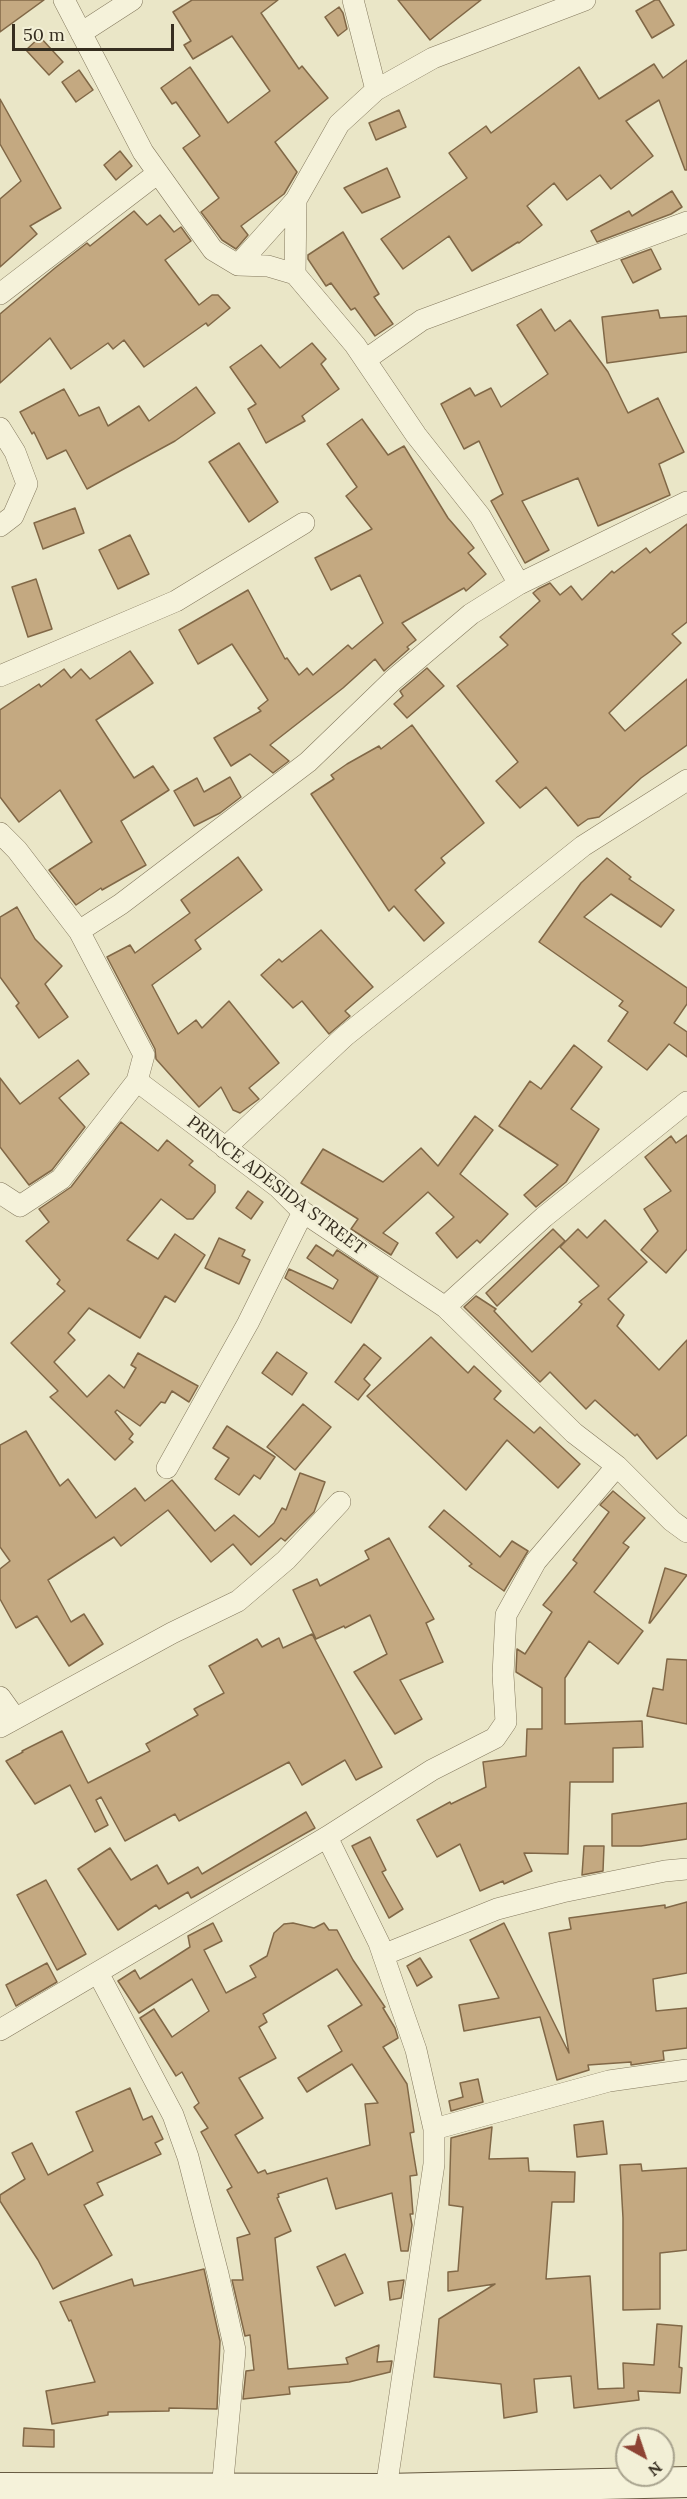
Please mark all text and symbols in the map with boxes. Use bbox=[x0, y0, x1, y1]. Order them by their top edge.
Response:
scale bar bbox=[15, 12, 177, 50]
text: 50 m bbox=[23, 23, 65, 46]
street label: PRINCE ADESIDA STREET bbox=[182, 1112, 370, 1260]
north arrow bbox=[615, 2427, 675, 2487]
text: N bbox=[644, 2458, 666, 2481]

